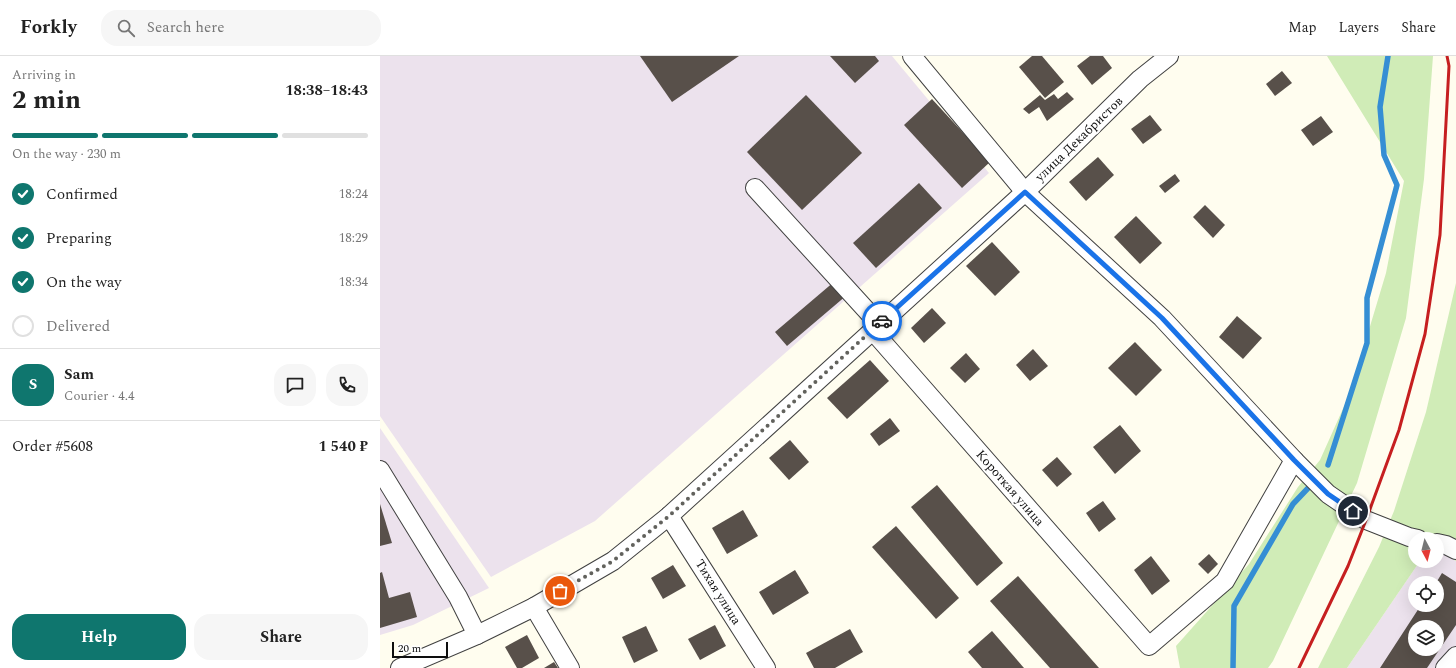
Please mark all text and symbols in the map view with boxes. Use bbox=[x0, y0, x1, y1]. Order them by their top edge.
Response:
search box bbox=[101, 10, 381, 46]
text: Forkly bbox=[20, 13, 77, 42]
text: Search here bbox=[147, 16, 225, 39]
icon: search bbox=[115, 17, 137, 39]
text: Map bbox=[1288, 17, 1317, 38]
text: Layers bbox=[1339, 17, 1379, 38]
text: Share bbox=[1401, 17, 1436, 38]
text: Arriving in bbox=[12, 65, 76, 85]
text: 18:38–18:43 bbox=[285, 79, 368, 102]
text: 2 min bbox=[12, 80, 81, 120]
street label: улица Декабристов bbox=[1030, 91, 1128, 187]
text: On the way · 230 m bbox=[12, 144, 121, 164]
icon: check bbox=[12, 183, 34, 205]
text: Confirmed bbox=[46, 183, 118, 206]
text: 18:24 bbox=[339, 184, 368, 204]
icon: check bbox=[12, 227, 34, 249]
text: Preparing bbox=[46, 227, 112, 250]
text: 18:29 bbox=[339, 228, 368, 248]
icon: check bbox=[12, 271, 34, 293]
text: On the way bbox=[46, 271, 121, 294]
text: 18:34 bbox=[339, 272, 368, 292]
courier bbox=[862, 301, 902, 341]
icon: car bbox=[871, 310, 893, 332]
text: Delivered bbox=[46, 315, 110, 338]
text: Sam bbox=[64, 363, 94, 386]
button: chat bbox=[274, 364, 316, 406]
button: phone bbox=[326, 364, 368, 406]
text: S bbox=[29, 373, 37, 396]
text: Courier · 4.4 bbox=[64, 386, 134, 406]
text: Order #5608 bbox=[12, 435, 93, 458]
text: 1 540 ₽ bbox=[318, 435, 368, 458]
street label: Короткая улица bbox=[971, 445, 1049, 531]
pin bbox=[1336, 494, 1370, 528]
icon: home bbox=[1342, 500, 1364, 522]
north arrow bbox=[1408, 532, 1444, 568]
map controls bbox=[1408, 532, 1444, 656]
street label: Тихая улица bbox=[690, 555, 746, 629]
pin bbox=[543, 574, 577, 608]
button: locate bbox=[1408, 576, 1444, 612]
icon: bag bbox=[549, 580, 571, 602]
button: Help bbox=[12, 614, 186, 660]
button: Share bbox=[194, 614, 368, 660]
button: layers bbox=[1408, 620, 1444, 656]
scale bar bbox=[392, 640, 448, 659]
text: 20 m bbox=[398, 640, 421, 657]

